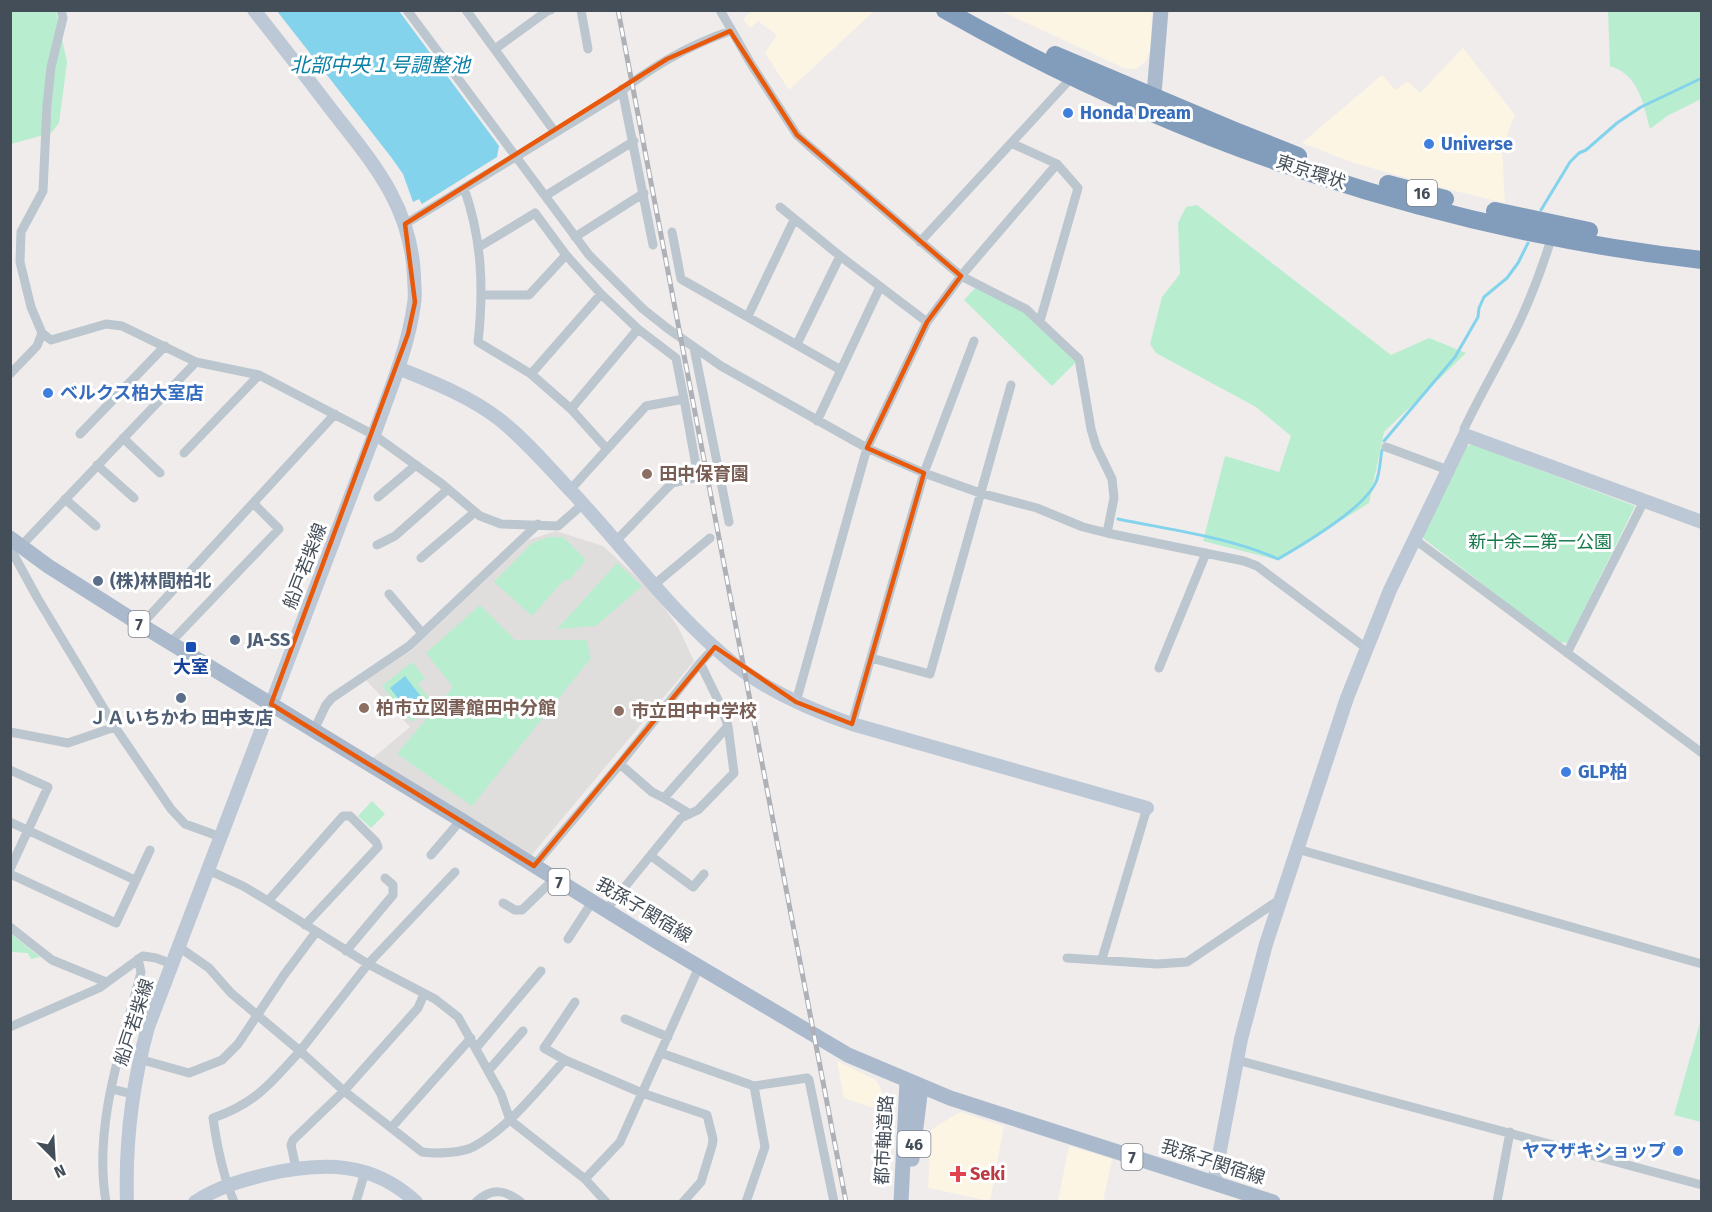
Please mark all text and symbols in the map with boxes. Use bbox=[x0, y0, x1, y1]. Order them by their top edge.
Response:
water label: 北部中央１号調整池 bbox=[290, 53, 472, 77]
place label: Honda Dream bbox=[1080, 102, 1191, 124]
marker: Honda Dream bbox=[1061, 106, 1075, 120]
place label: Universe bbox=[1441, 133, 1513, 155]
marker: Universe bbox=[1422, 137, 1436, 151]
street label: 東京環状 bbox=[1273, 150, 1349, 194]
road number: 16 bbox=[1407, 180, 1437, 206]
place label: ベルクス柏大室店 bbox=[60, 382, 203, 404]
marker: ベルクス柏大室店 bbox=[41, 386, 55, 400]
place label: 田中保育園 bbox=[659, 463, 749, 485]
marker: 田中保育園 bbox=[640, 467, 654, 481]
street label: 船戸若柴線 bbox=[279, 520, 331, 612]
park label: 新十余二第一公園 bbox=[1468, 531, 1612, 553]
place label: (株)林間柏北 bbox=[110, 570, 212, 592]
marker: (株)林間柏北 bbox=[91, 574, 105, 588]
road number: 7 bbox=[128, 611, 150, 637]
place label: JA-SS bbox=[246, 629, 290, 651]
marker: JA-SS bbox=[228, 633, 242, 647]
marker: 大室 bbox=[184, 640, 198, 654]
place label: 大室 bbox=[173, 656, 209, 678]
marker: ＪＡいちかわ 田中支店 bbox=[174, 691, 188, 705]
place label: 柏市立図書館田中分館 bbox=[376, 697, 556, 719]
place label: 市立田中中学校 bbox=[631, 700, 757, 722]
marker: 柏市立図書館田中分館 bbox=[357, 701, 371, 715]
marker: 市立田中中学校 bbox=[612, 704, 626, 718]
place label: ＪＡいちかわ 田中支店 bbox=[89, 707, 273, 729]
place label: GLP柏 bbox=[1578, 761, 1628, 783]
marker: GLP柏 bbox=[1559, 765, 1573, 779]
road number: 7 bbox=[548, 869, 570, 895]
street label: 我孫子関宿線 bbox=[592, 873, 696, 947]
street label: 船戸若柴線 bbox=[110, 976, 158, 1068]
street label: 都市軸道路 bbox=[871, 1094, 897, 1186]
north arrow bbox=[24, 1128, 84, 1188]
road number: 46 bbox=[898, 1131, 930, 1157]
street label: 我孫子関宿線 bbox=[1158, 1135, 1268, 1189]
place label: ヤマザキショップ bbox=[1522, 1140, 1666, 1162]
road number: 7 bbox=[1122, 1144, 1142, 1170]
marker: ヤマザキショップ bbox=[1671, 1144, 1685, 1158]
text: N bbox=[51, 1160, 69, 1182]
place label: Seki bbox=[970, 1163, 1005, 1185]
marker: Seki bbox=[951, 1167, 965, 1181]

